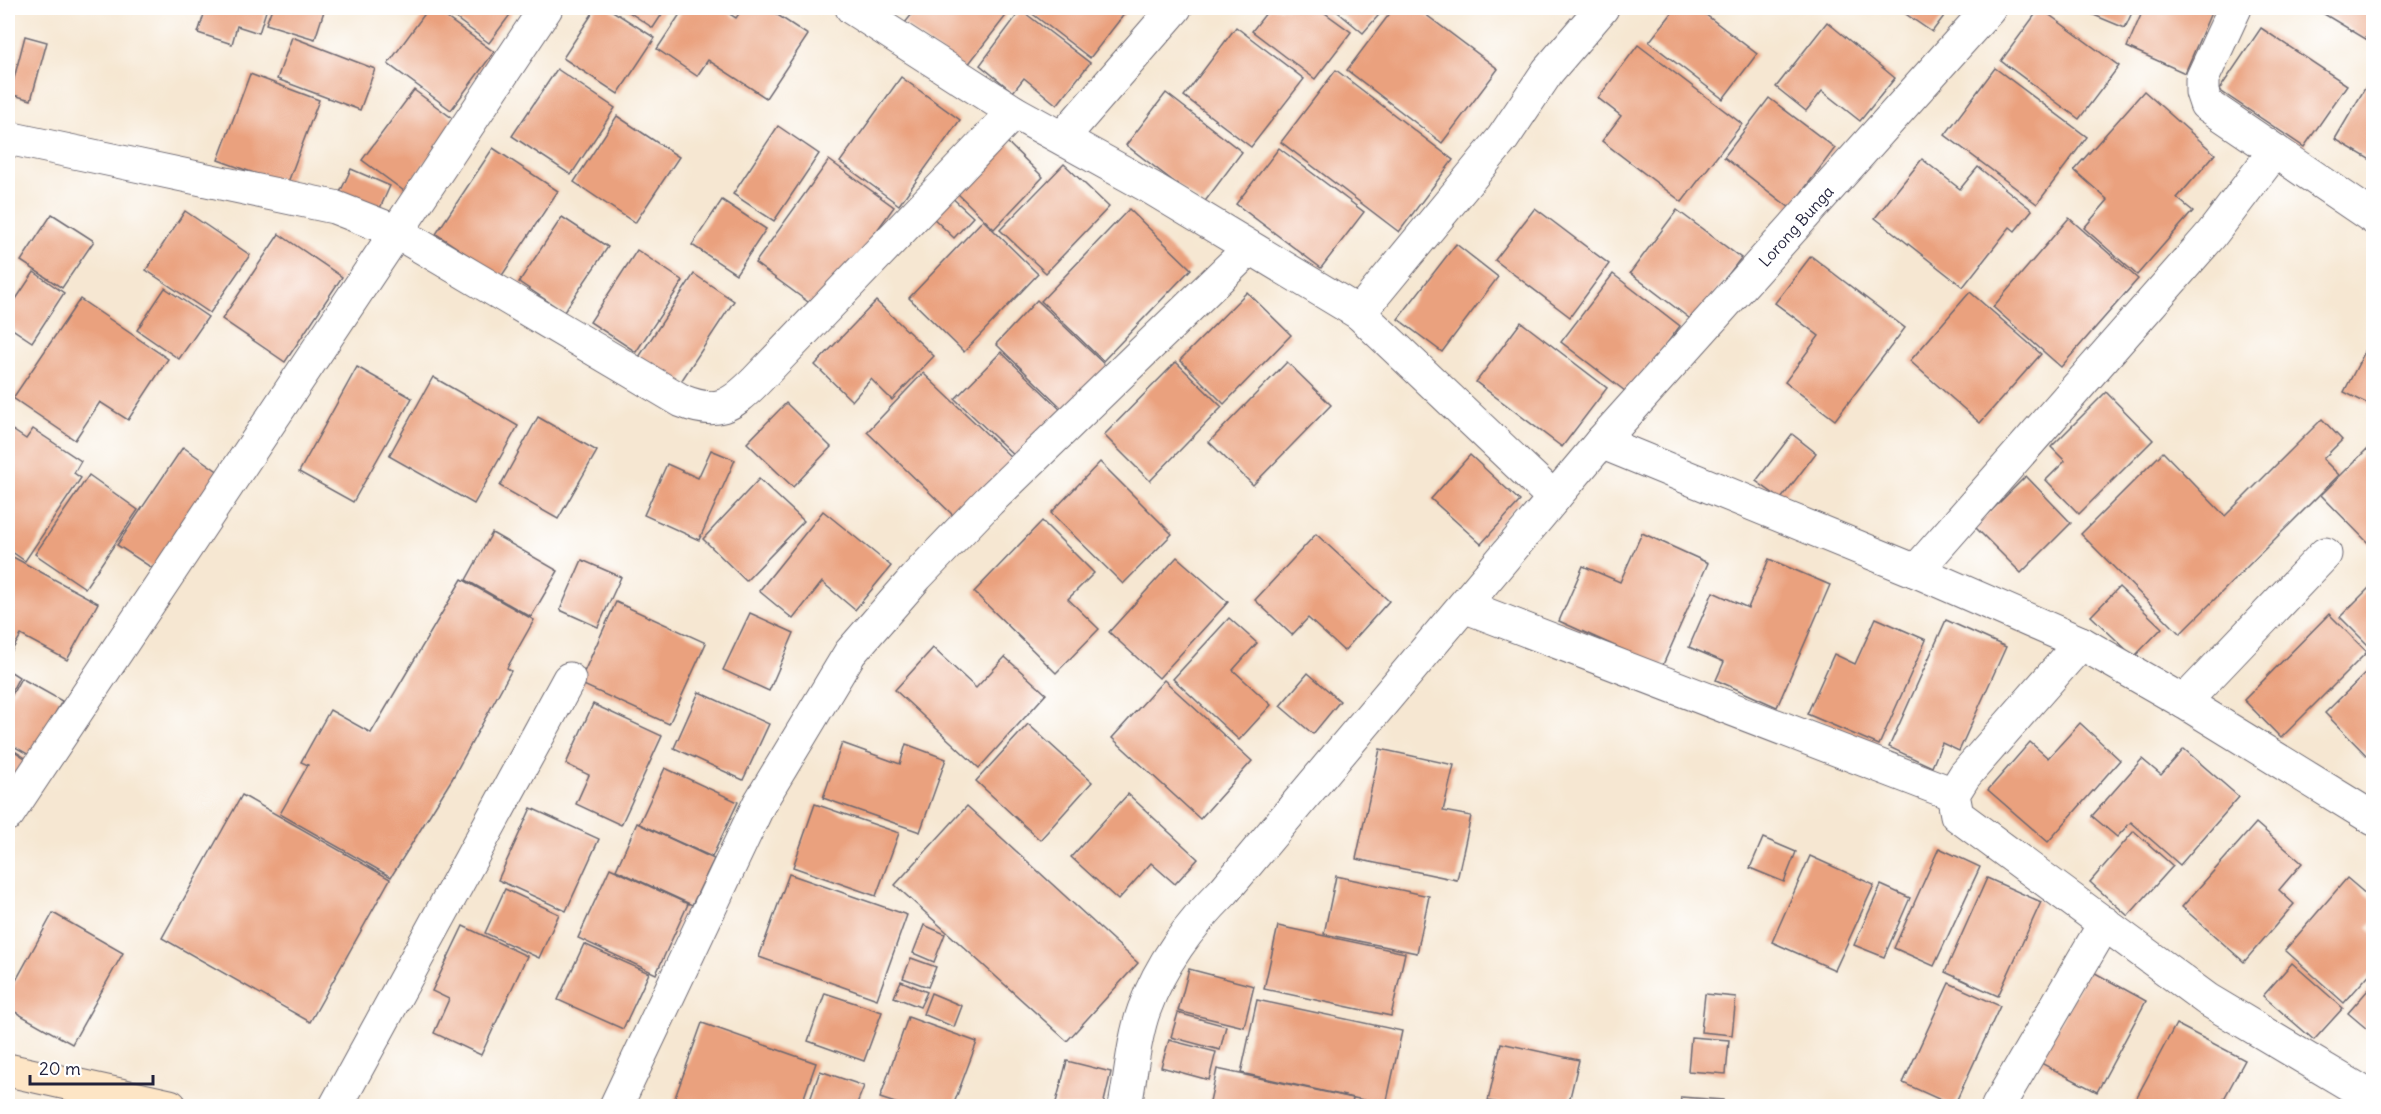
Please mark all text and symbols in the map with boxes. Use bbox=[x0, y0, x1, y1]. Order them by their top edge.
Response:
street label: Lorong Bunga bbox=[1754, 181, 1838, 271]
scale bar bbox=[30, 1048, 153, 1086]
text: 20 m bbox=[39, 1057, 81, 1080]

